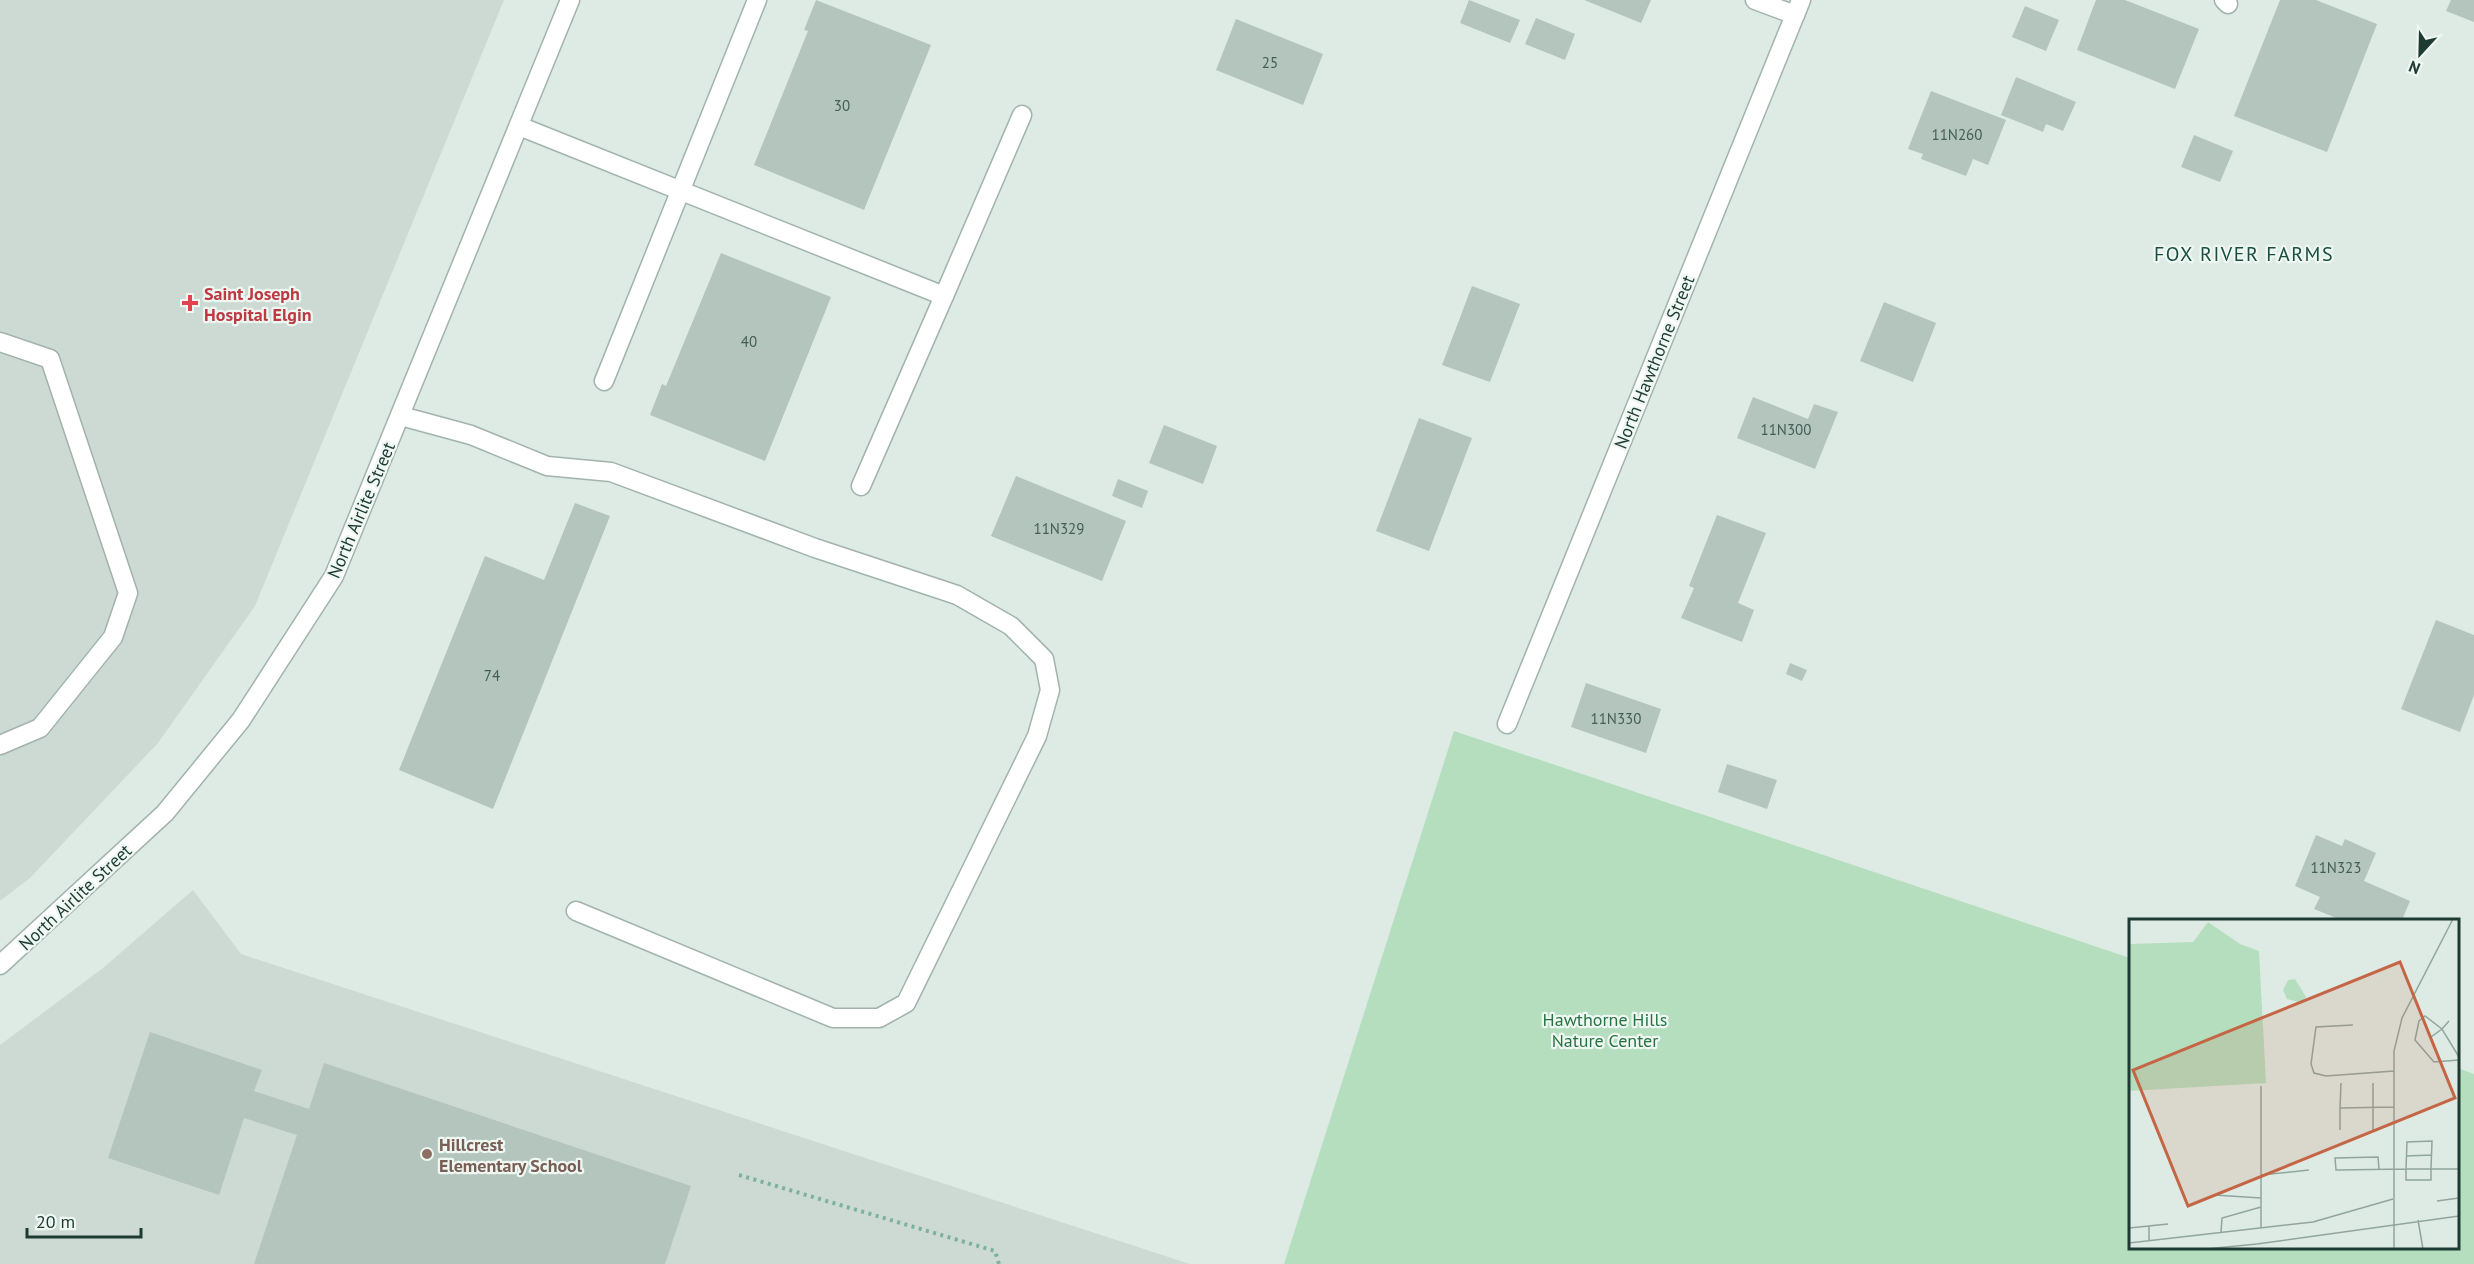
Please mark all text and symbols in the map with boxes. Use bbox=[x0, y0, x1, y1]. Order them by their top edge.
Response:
north arrow bbox=[2390, 24, 2450, 84]
house number: 25 bbox=[1262, 53, 1278, 72]
text: N bbox=[2406, 57, 2423, 79]
house number: 30 bbox=[834, 96, 850, 115]
house number: 11N260 bbox=[1932, 125, 1982, 144]
district label: FOX RIVER FARMS bbox=[2154, 241, 2334, 267]
street label: North Hawthorne Street bbox=[1609, 272, 1699, 452]
place label: Saint Joseph Hospital Elgin bbox=[204, 282, 312, 326]
marker: Saint Joseph Hospital Elgin bbox=[181, 294, 199, 312]
house number: 40 bbox=[741, 332, 757, 351]
house number: 11N300 bbox=[1761, 420, 1811, 439]
street label: North Airlite Street bbox=[322, 438, 400, 582]
house number: 11N329 bbox=[1034, 519, 1084, 538]
house number: 74 bbox=[484, 666, 500, 685]
house number: 11N330 bbox=[1591, 709, 1641, 728]
street label: North Airlite Street bbox=[14, 839, 136, 955]
house number: 11N323 bbox=[2311, 858, 2361, 877]
inset map bbox=[2129, 919, 2459, 1249]
park label: Hawthorne Hills Nature Center bbox=[1543, 1008, 1667, 1052]
place label: Hillcrest Elementary School bbox=[439, 1133, 583, 1177]
marker: Hillcrest Elementary School bbox=[420, 1147, 434, 1161]
scale bar bbox=[27, 1201, 141, 1239]
text: 20 m bbox=[36, 1210, 75, 1233]

